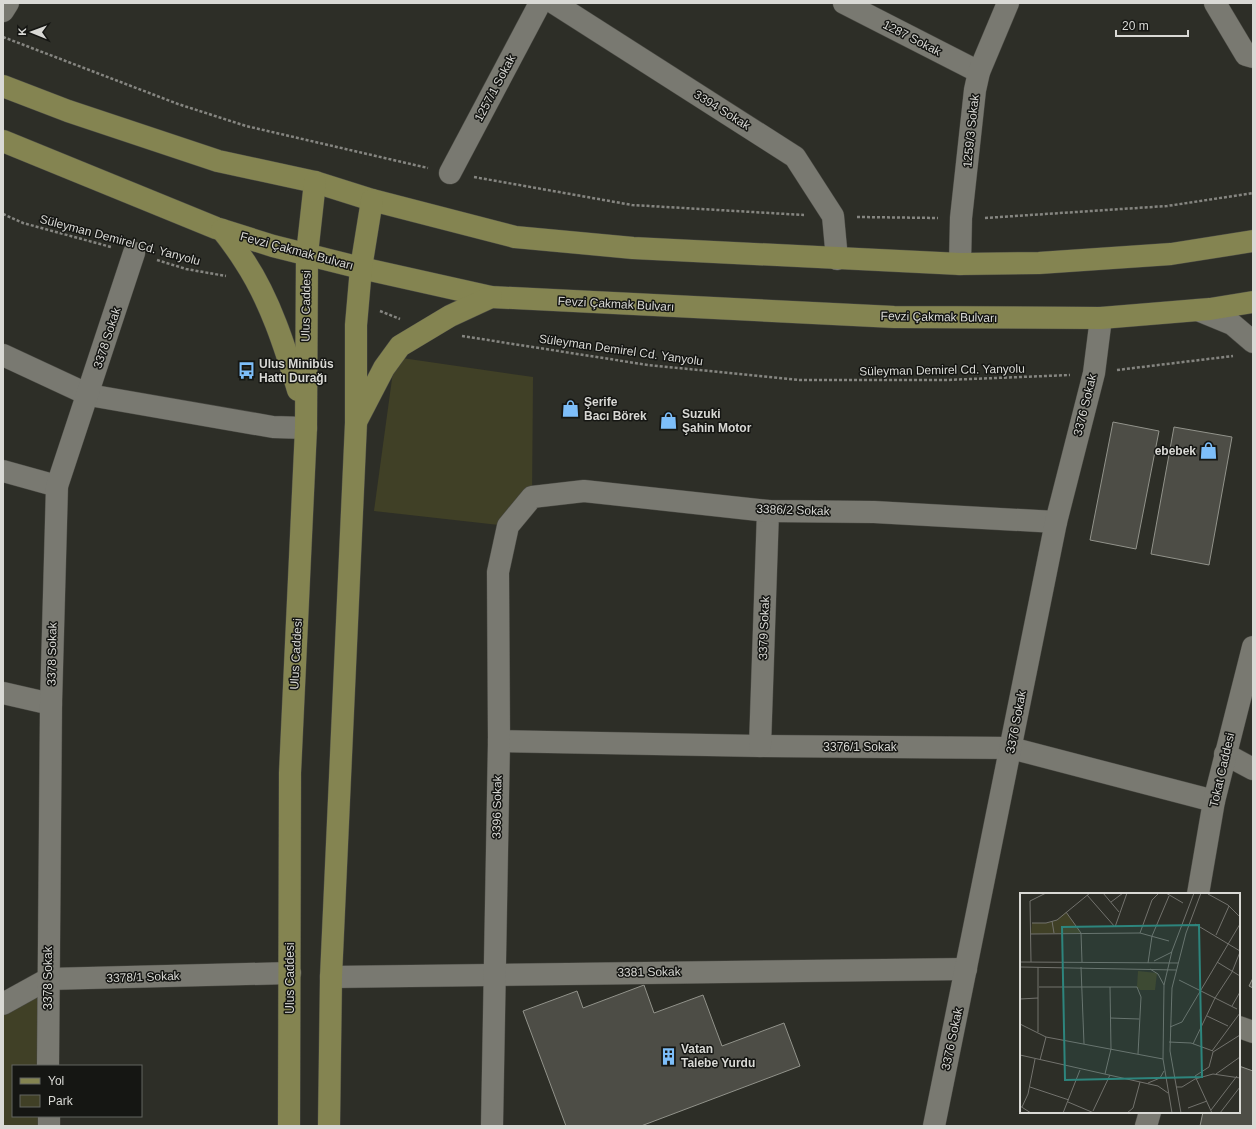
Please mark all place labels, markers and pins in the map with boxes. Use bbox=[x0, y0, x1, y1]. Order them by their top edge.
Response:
place label: Ulus Minibüs Hattı Durağı bbox=[259, 357, 334, 385]
bus stop icon: Ulus Minibüs Hattı Durağı bbox=[236, 361, 256, 381]
place label: Şerife Bacı Börek bbox=[584, 395, 647, 423]
shop icon: Şerife Bacı Börek bbox=[561, 399, 581, 419]
place label: Suzuki Şahin Motor bbox=[682, 407, 752, 435]
shop icon: Suzuki Şahin Motor bbox=[659, 411, 679, 431]
shop icon: ebebek bbox=[1199, 441, 1219, 461]
place label: ebebek bbox=[1155, 444, 1196, 458]
place label: Vatan Talebe Yurdu bbox=[681, 1042, 755, 1070]
building icon: Vatan Talebe Yurdu bbox=[658, 1046, 678, 1066]

